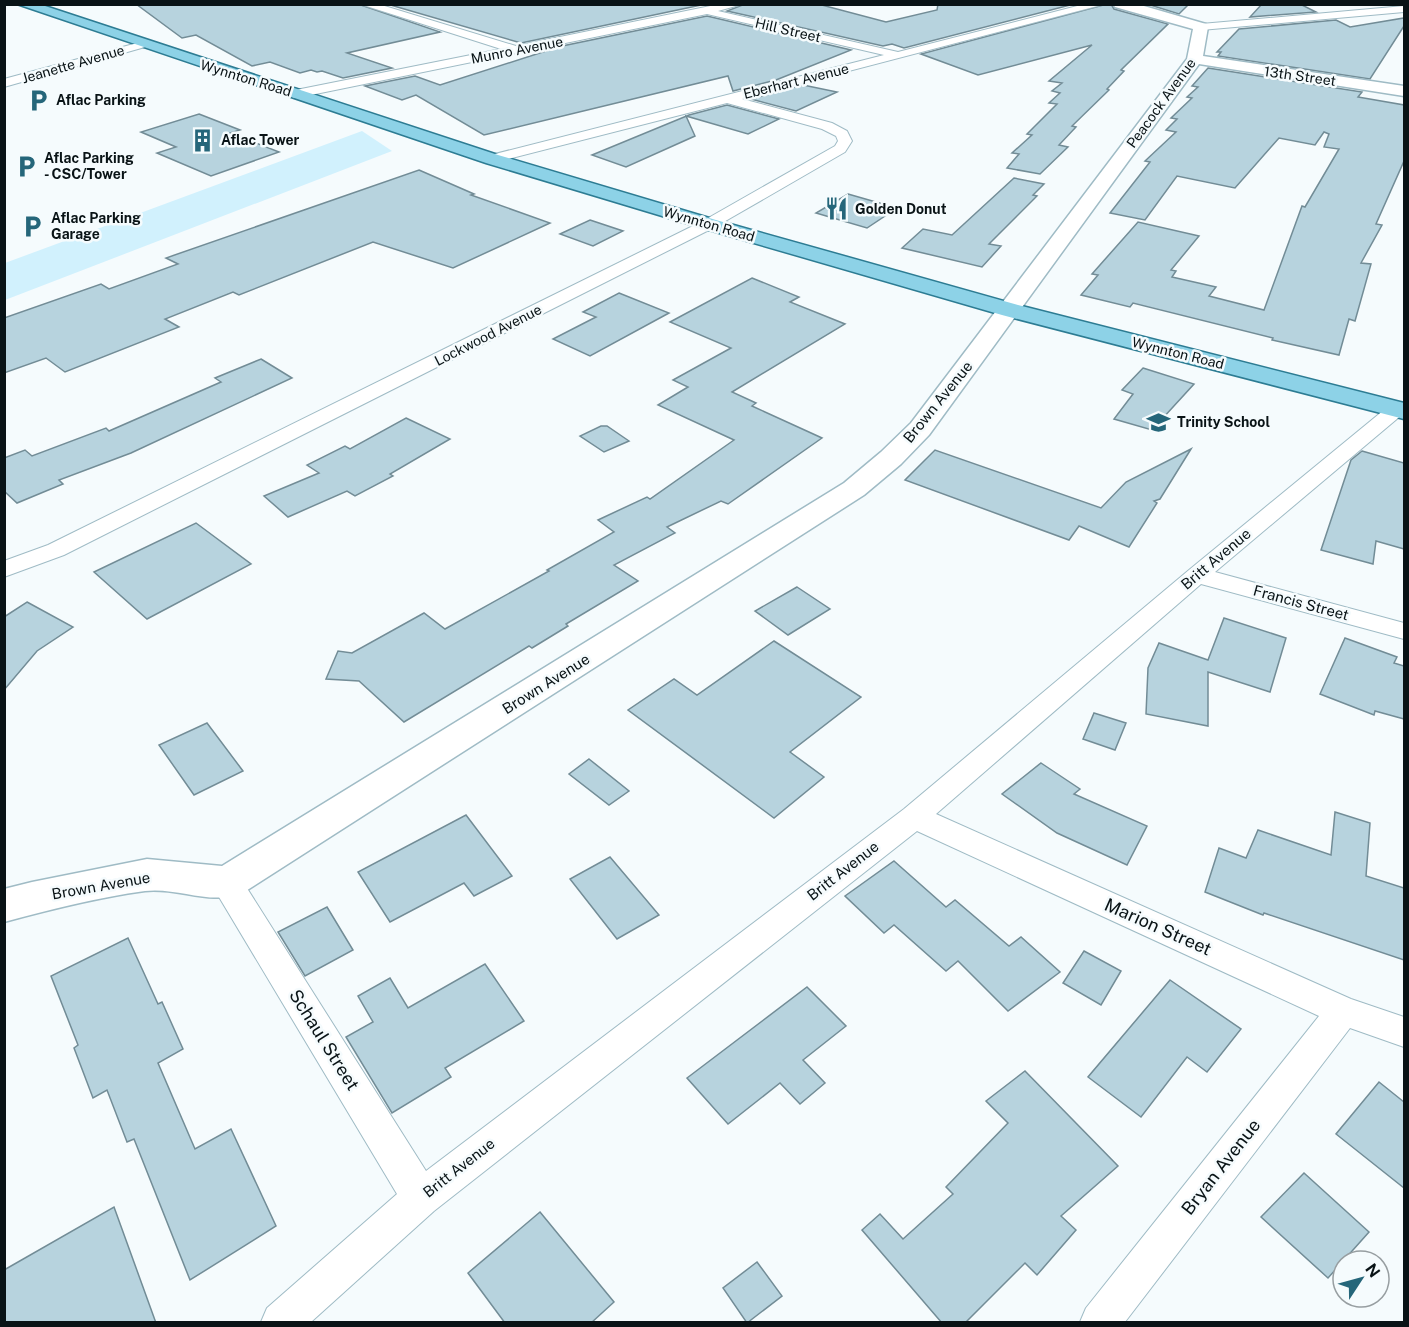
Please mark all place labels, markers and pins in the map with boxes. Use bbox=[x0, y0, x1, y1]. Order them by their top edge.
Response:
parking icon: Aflac Parking bbox=[25, 87, 51, 113]
place label: Aflac Parking bbox=[56, 92, 146, 108]
building icon: Aflac Tower bbox=[190, 127, 216, 153]
place label: Aflac Tower bbox=[221, 132, 300, 148]
place label: Aflac Parking - CSC/Tower bbox=[44, 150, 134, 182]
parking icon: Aflac Parking - CSC/Tower bbox=[13, 153, 39, 179]
restaurant icon: Golden Donut bbox=[824, 196, 850, 222]
place label: Golden Donut bbox=[855, 201, 947, 217]
place label: Aflac Parking Garage bbox=[51, 210, 141, 242]
parking icon: Aflac Parking Garage bbox=[20, 213, 46, 239]
school or university icon: Trinity School bbox=[1146, 409, 1172, 435]
place label: Trinity School bbox=[1177, 414, 1270, 430]

